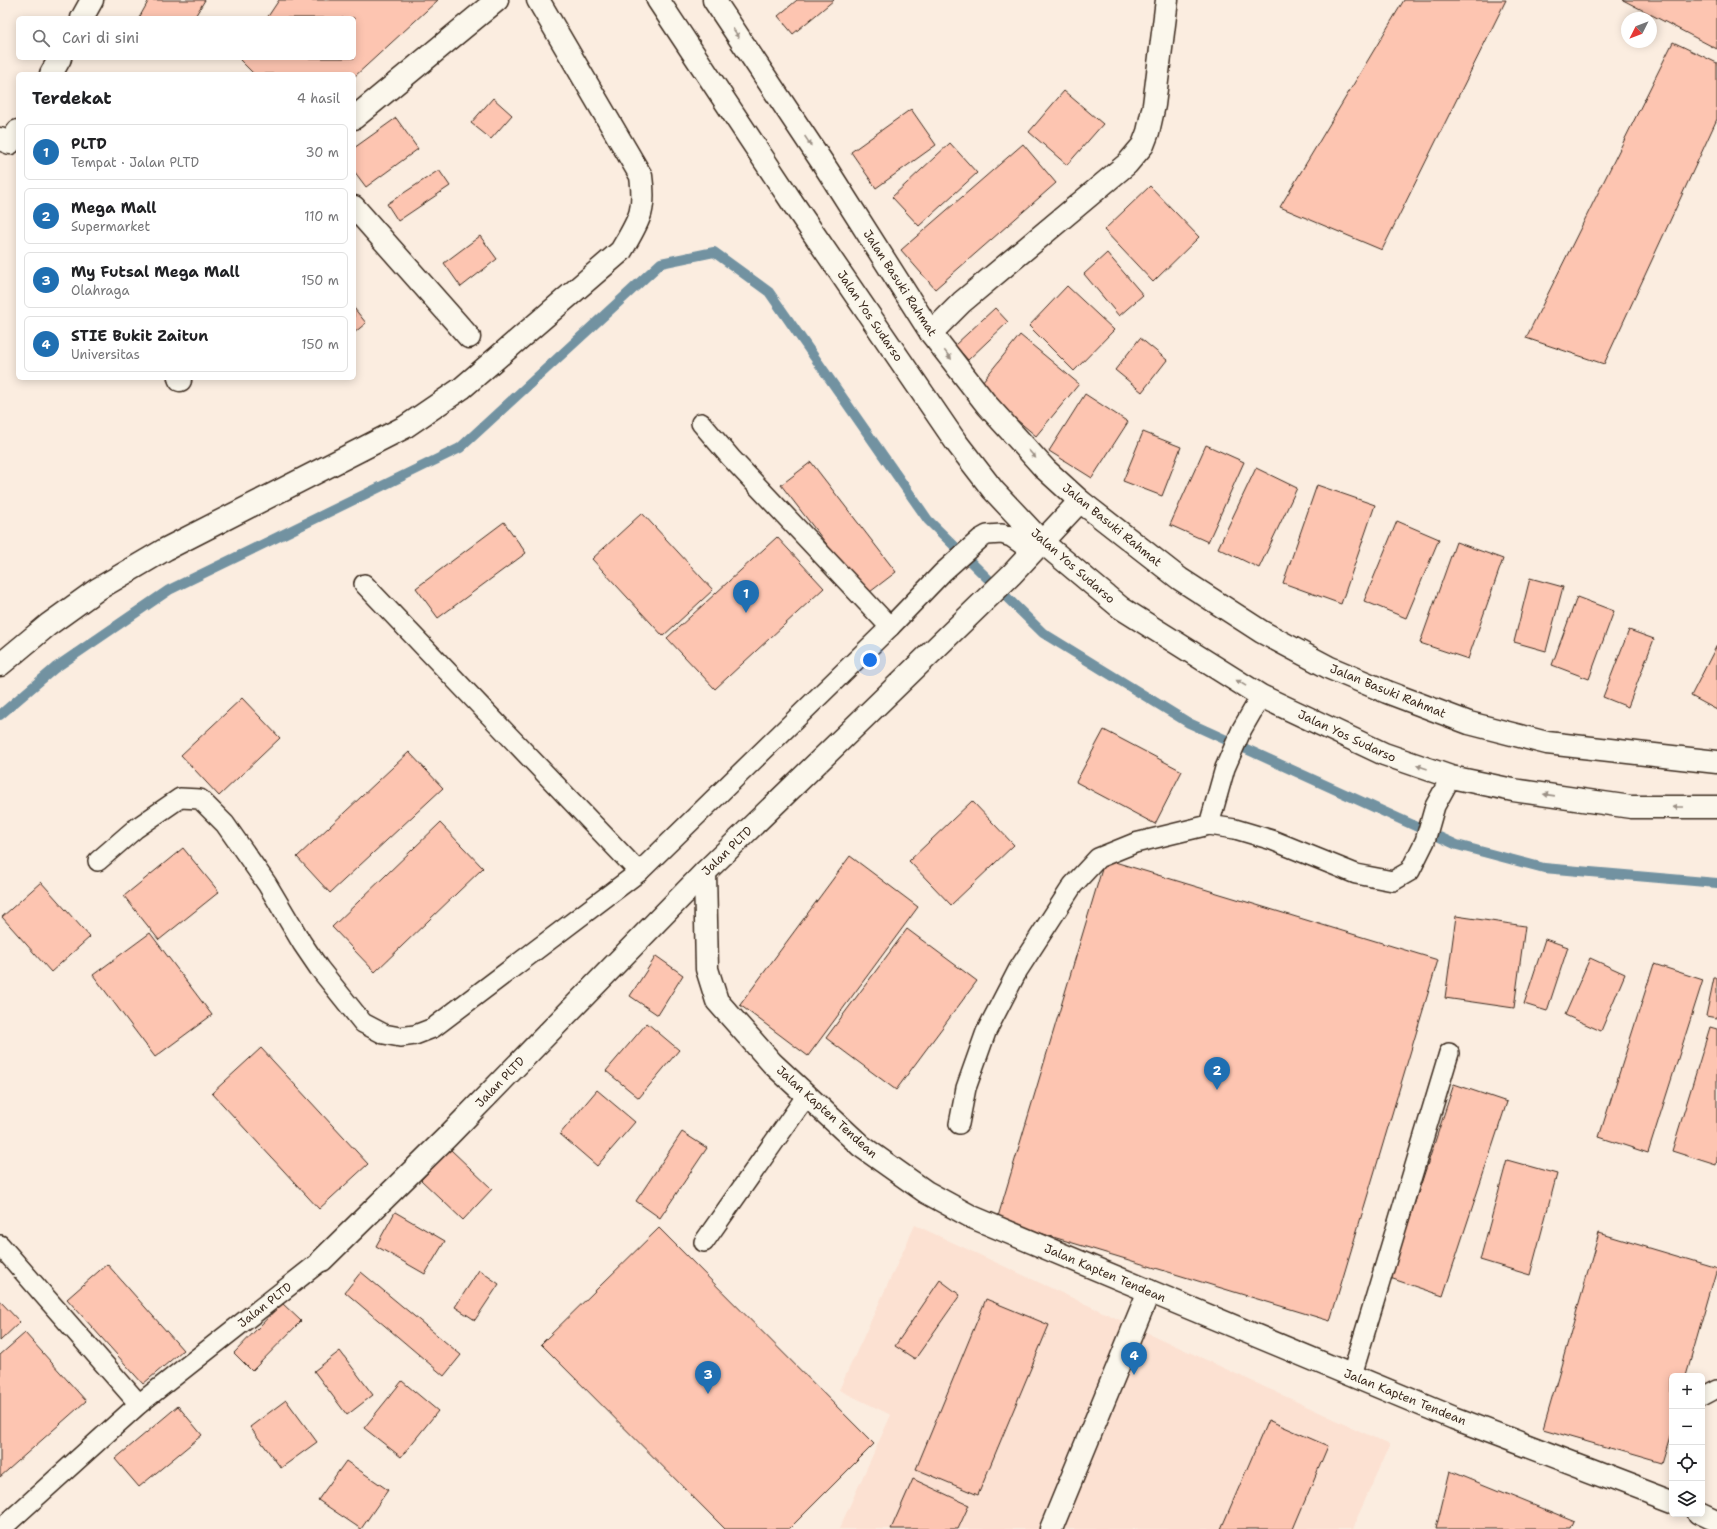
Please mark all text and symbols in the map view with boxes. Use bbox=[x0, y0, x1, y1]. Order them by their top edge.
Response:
north arrow bbox=[1621, 12, 1657, 48]
search box bbox=[16, 16, 356, 60]
icon: search bbox=[30, 27, 52, 49]
one-way arrow bbox=[732, 27, 740, 38]
text: Cari di sini bbox=[62, 28, 139, 48]
text: Terdekat bbox=[32, 87, 112, 109]
text: 4 hasil bbox=[297, 90, 340, 107]
text: PLTD bbox=[71, 134, 107, 154]
one-way arrow bbox=[804, 136, 812, 146]
text: 1 bbox=[43, 144, 49, 161]
text: 30 m bbox=[305, 144, 339, 161]
text: Tempat · Jalan PLTD bbox=[71, 154, 199, 171]
text: Mega Mall bbox=[71, 198, 156, 218]
text: 2 bbox=[41, 208, 51, 225]
text: 110 m bbox=[304, 208, 339, 225]
text: Supermarket bbox=[71, 218, 150, 235]
street label: Jalan Basuki Rahmat bbox=[860, 227, 940, 339]
text: My Futsal Mega Mall bbox=[71, 262, 240, 282]
street label: Jalan Yos Sudarso bbox=[834, 267, 906, 365]
text: 3 bbox=[41, 272, 51, 289]
text: 150 m bbox=[301, 272, 339, 289]
text: Olahraga bbox=[71, 282, 130, 299]
text: STIE Bukit Zaitun bbox=[71, 326, 208, 346]
text: 4 bbox=[41, 336, 51, 353]
text: 150 m bbox=[301, 336, 339, 353]
text: Universitas bbox=[71, 346, 140, 363]
one-way arrow bbox=[944, 349, 952, 360]
one-way arrow bbox=[1027, 449, 1037, 459]
street label: Jalan Basuki Rahmat bbox=[1059, 480, 1165, 570]
street label: Jalan Yos Sudarso bbox=[1028, 525, 1118, 607]
pin: 1 bbox=[733, 580, 759, 613]
your location bbox=[860, 650, 880, 670]
street label: Jalan Basuki Rahmat bbox=[1328, 660, 1448, 722]
one-way arrow bbox=[1235, 680, 1247, 687]
street label: Jalan Yos Sudarso bbox=[1295, 706, 1399, 766]
one-way arrow bbox=[1416, 764, 1428, 770]
one-way arrow bbox=[1543, 792, 1555, 798]
one-way arrow bbox=[1671, 804, 1684, 810]
street label: Jalan PLTD bbox=[698, 823, 756, 879]
street label: Jalan PLTD bbox=[472, 1053, 528, 1111]
pin: 2 bbox=[1204, 1057, 1230, 1090]
street label: Jalan Kapten Tendean bbox=[773, 1062, 881, 1162]
street label: Jalan Kapten Tendean bbox=[1042, 1240, 1168, 1306]
street label: Jalan PLTD bbox=[235, 1279, 295, 1331]
pin: 4 bbox=[1121, 1342, 1147, 1375]
pin: 3 bbox=[695, 1361, 721, 1394]
street label: Jalan Kapten Tendean bbox=[1341, 1365, 1469, 1429]
map controls bbox=[1669, 1373, 1705, 1517]
button: + bbox=[1669, 1373, 1705, 1409]
button: − bbox=[1669, 1409, 1705, 1445]
button: locate bbox=[1669, 1445, 1705, 1481]
button: layers bbox=[1669, 1481, 1705, 1517]

